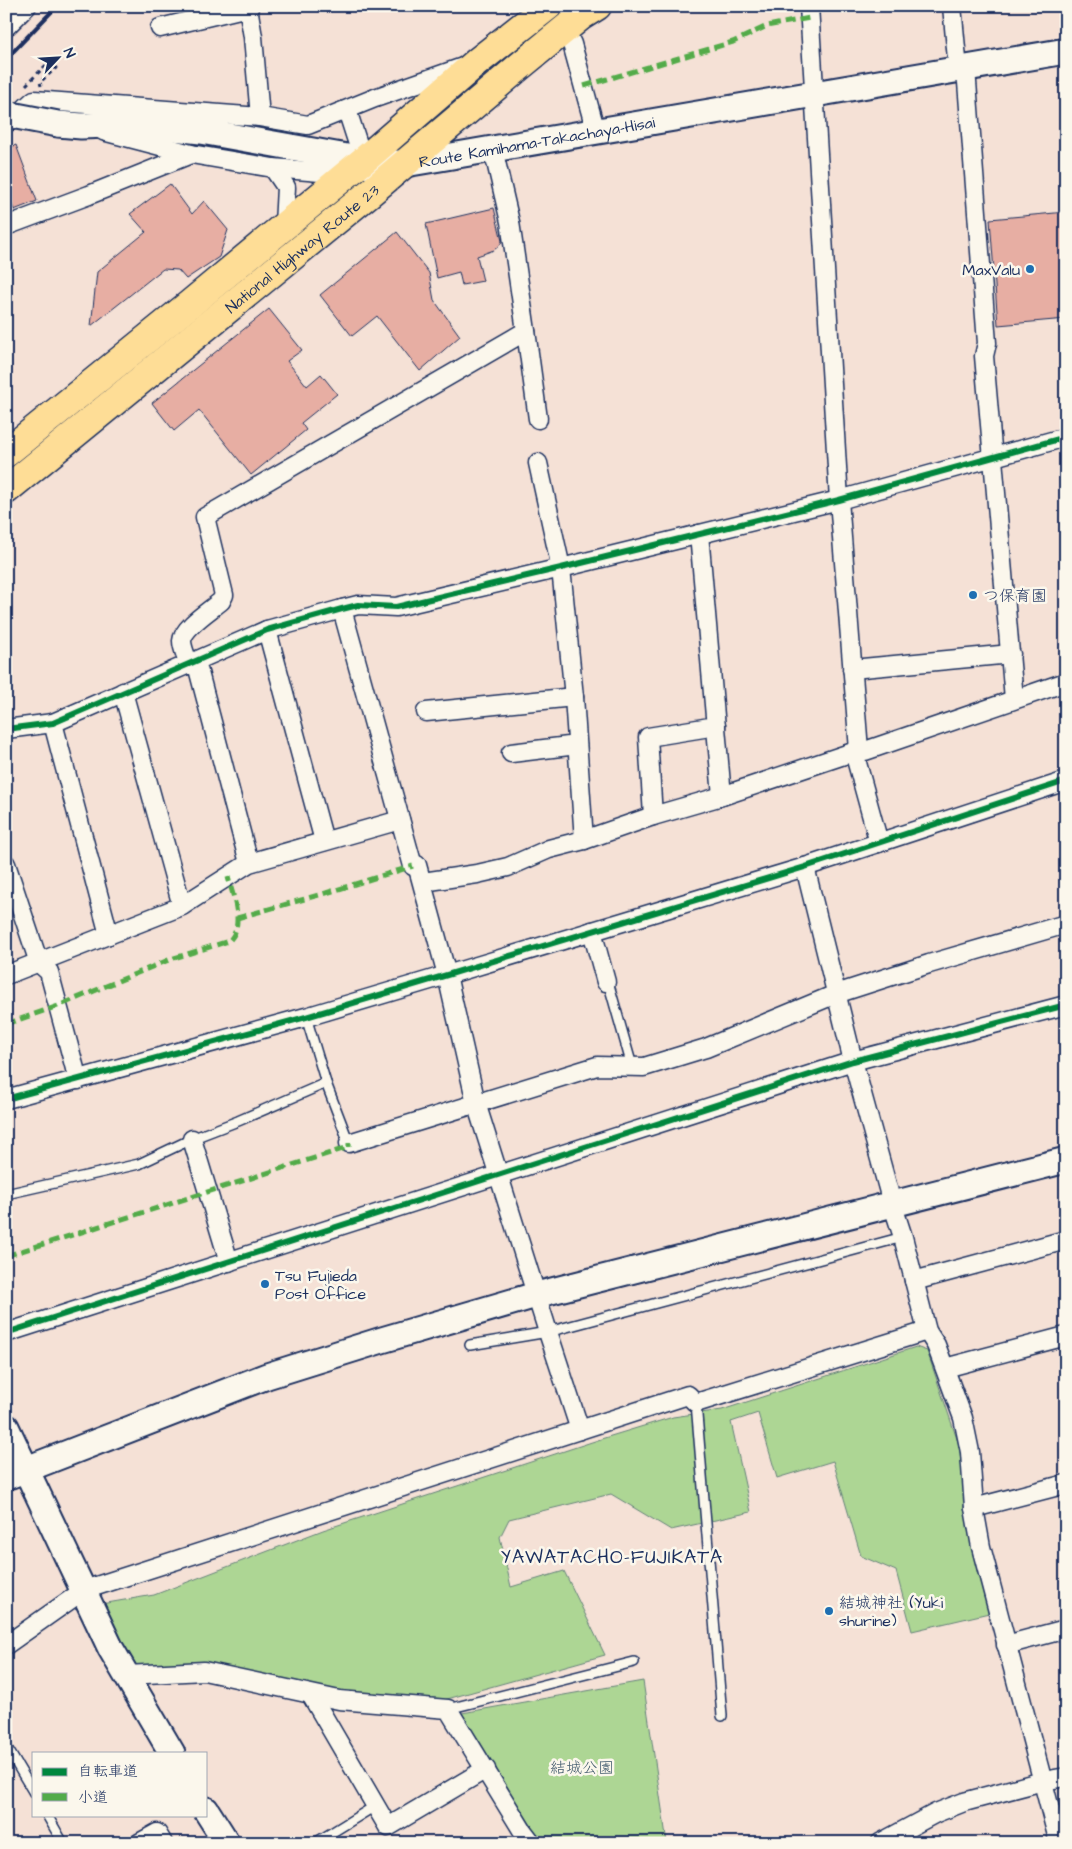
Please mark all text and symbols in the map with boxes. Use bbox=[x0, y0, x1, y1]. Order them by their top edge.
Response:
north arrow bbox=[32, 32, 82, 82]
text: N bbox=[58, 45, 80, 61]
street label: Route Kamihama-Takachaya-Hisai bbox=[417, 111, 657, 173]
street label: National Highway Route 23 bbox=[221, 180, 384, 319]
place label: MaxValu bbox=[962, 259, 1020, 281]
marker: MaxValu bbox=[1024, 263, 1036, 275]
place label: つ保育園 bbox=[983, 585, 1047, 607]
marker: つ保育園 bbox=[967, 589, 979, 601]
place label: Tsu Fujieda Post Office bbox=[275, 1265, 366, 1305]
marker: Tsu Fujieda Post Office bbox=[259, 1278, 271, 1290]
district label: YAWATACHO-FUJIKATA bbox=[501, 1544, 723, 1571]
place label: 結城神社 (Yuki shurine) bbox=[839, 1592, 944, 1632]
marker: 結城神社 (Yuki shurine) bbox=[823, 1605, 835, 1617]
legend bbox=[32, 1752, 208, 1816]
park label: 結城公園 bbox=[550, 1757, 614, 1779]
text: 自転車道 bbox=[78, 1761, 138, 1782]
text: 小道 bbox=[78, 1787, 108, 1808]

